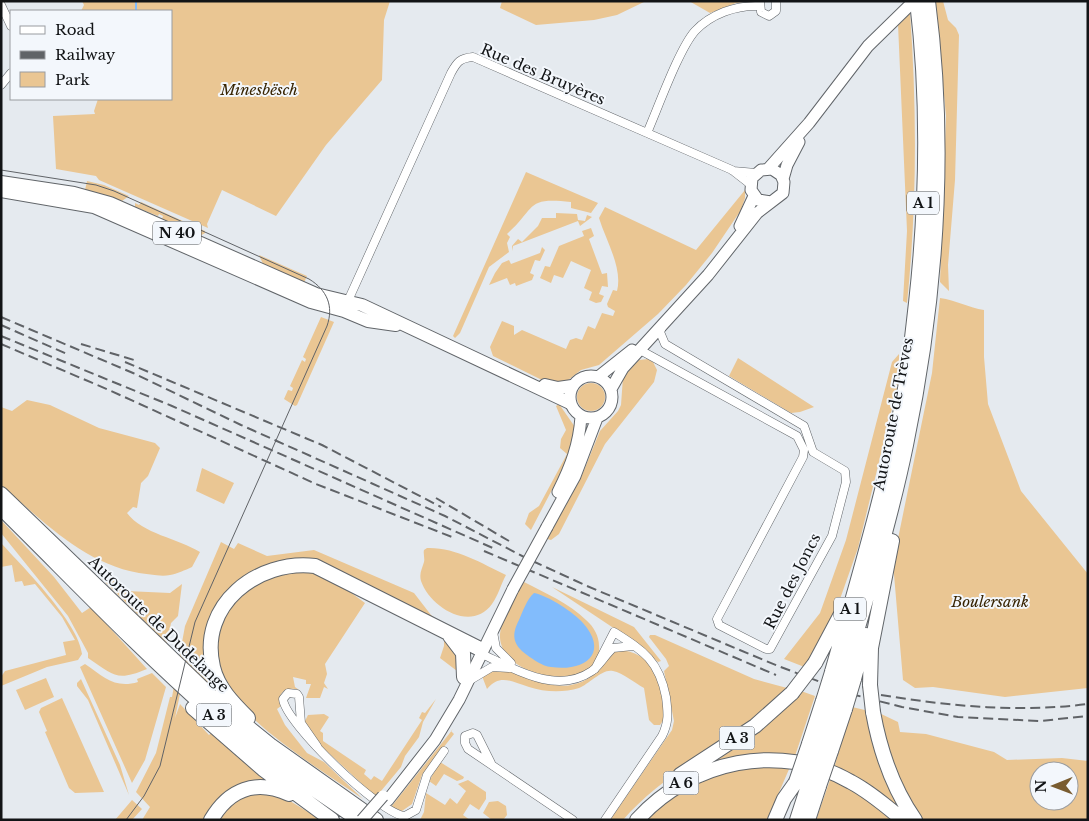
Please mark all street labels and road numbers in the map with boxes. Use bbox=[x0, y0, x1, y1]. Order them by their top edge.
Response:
street label: Rue des Bruyères bbox=[478, 39, 608, 109]
road number: A 1 bbox=[907, 192, 939, 214]
road number: N 40 bbox=[153, 222, 201, 244]
street label: Autoroute de Trèves bbox=[869, 336, 917, 493]
street label: Rue des Joncs bbox=[760, 530, 824, 632]
street label: Autoroute de Dudelange bbox=[84, 551, 233, 696]
road number: A 1 bbox=[834, 598, 866, 620]
road number: A 3 bbox=[196, 704, 232, 726]
road number: A 3 bbox=[720, 726, 754, 750]
road number: A 6 bbox=[664, 771, 698, 794]

